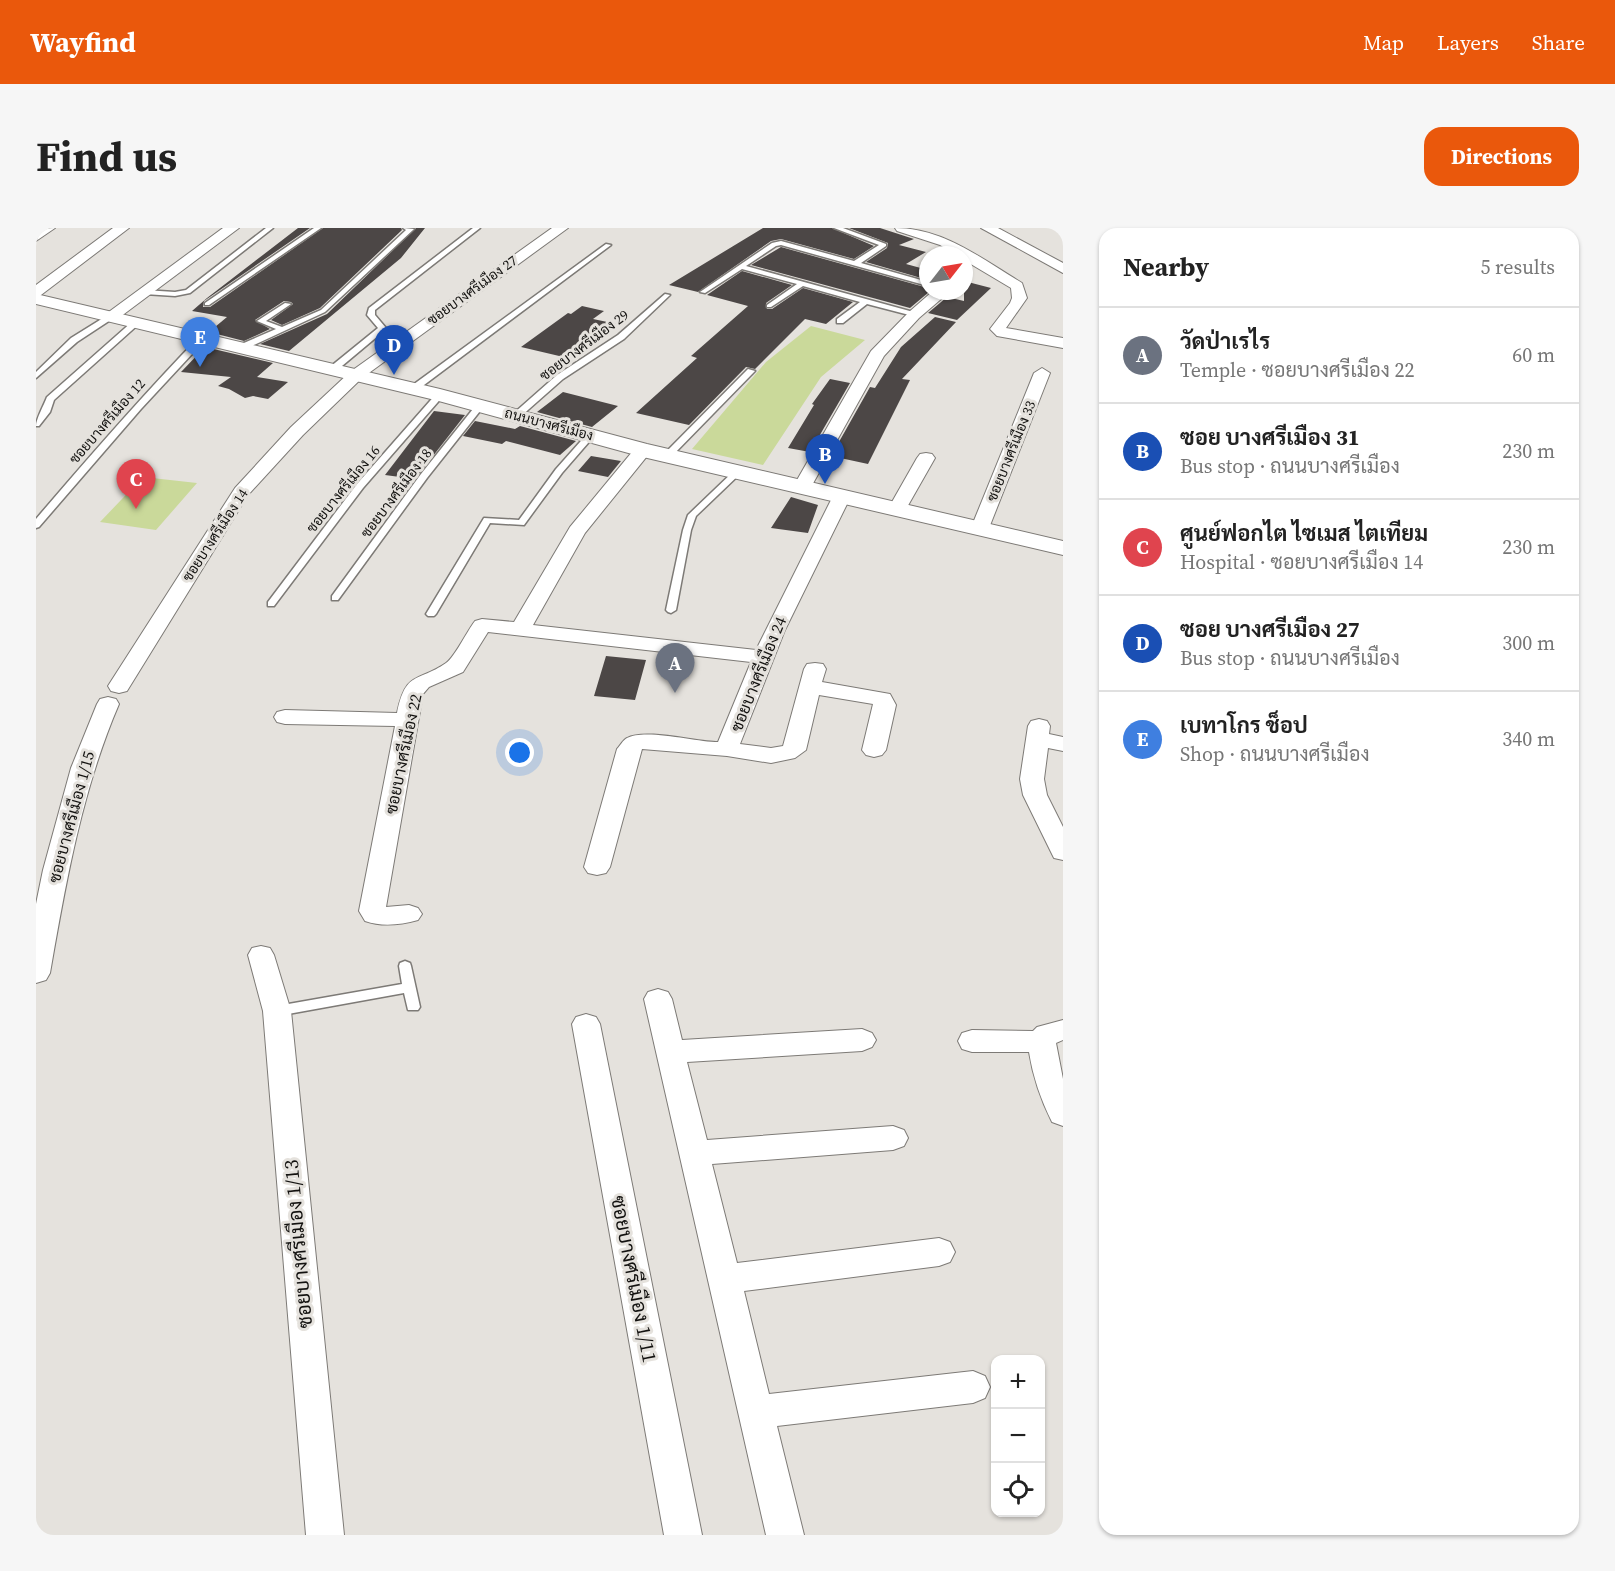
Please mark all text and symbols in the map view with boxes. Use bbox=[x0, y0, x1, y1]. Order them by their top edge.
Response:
text: Wayfind bbox=[30, 23, 136, 61]
text: Map bbox=[1363, 28, 1404, 57]
text: Layers bbox=[1437, 28, 1499, 57]
text: Share bbox=[1532, 28, 1585, 57]
text: Find us bbox=[36, 127, 177, 185]
button: Directions bbox=[1424, 127, 1579, 186]
north arrow bbox=[919, 246, 973, 300]
text: Nearby bbox=[1123, 249, 1209, 285]
street label: ซอยบางศรีเมือง 27 bbox=[423, 250, 521, 330]
text: 5 results bbox=[1480, 253, 1555, 281]
street label: ซอยบางศรีเมือง 29 bbox=[535, 305, 633, 385]
pin: E bbox=[180, 318, 220, 367]
pin: D bbox=[374, 326, 414, 375]
text: วัดป่าเรไร bbox=[1180, 326, 1270, 356]
text: A bbox=[1136, 341, 1149, 369]
text: 60 m bbox=[1512, 341, 1555, 369]
text: Temple · ซอยบางศรีเมือง 22 bbox=[1180, 356, 1414, 384]
street label: ซอยบางศรีเมือง 12 bbox=[64, 374, 150, 468]
street label: ซอยบางศรีเมือง 33 bbox=[982, 398, 1040, 504]
street label: ถนนบางศรีเมือง bbox=[503, 403, 595, 445]
text: ซอย บางศรีเมือง 31 bbox=[1180, 422, 1360, 452]
pin: B bbox=[806, 434, 844, 484]
text: B bbox=[1136, 437, 1149, 465]
text: 230 m bbox=[1502, 437, 1555, 465]
street label: ซอยบางศรีเมือง 16 bbox=[302, 441, 384, 537]
street label: ซอยบางศรีเมือง 18 bbox=[356, 444, 436, 542]
text: Bus stop · ถนนบางศรีเมือง bbox=[1180, 452, 1400, 480]
pin: C bbox=[116, 460, 156, 509]
street label: ซอยบางศรีเมือง 14 bbox=[177, 485, 253, 585]
text: ศูนย์ฟอกไต ไซเมส ไตเทียม bbox=[1180, 518, 1428, 548]
text: C bbox=[1136, 533, 1149, 561]
text: 230 m bbox=[1502, 533, 1555, 561]
text: Hospital · ซอยบางศรีเมือง 14 bbox=[1180, 548, 1423, 576]
street label: ซอยบางศรีเมือง 24 bbox=[725, 613, 791, 735]
text: ซอย บางศรีเมือง 27 bbox=[1180, 614, 1360, 644]
text: D bbox=[1135, 629, 1150, 657]
text: 300 m bbox=[1502, 629, 1555, 657]
pin: A bbox=[656, 644, 694, 693]
text: Bus stop · ถนนบางศรีเมือง bbox=[1180, 644, 1400, 672]
street label: ซอยบางศรีเมือง 22 bbox=[380, 692, 426, 816]
text: เบทาโกร ช็อป bbox=[1180, 710, 1308, 740]
text: E bbox=[1137, 725, 1148, 753]
text: 340 m bbox=[1502, 725, 1555, 753]
your location bbox=[505, 738, 534, 767]
text: Shop · ถนนบางศรีเมือง bbox=[1180, 740, 1370, 768]
street label: ซอยบางศรีเมือง 1/15 bbox=[43, 749, 99, 885]
street label: ซอยบางศรีเมือง 1/13 bbox=[277, 1158, 319, 1330]
street label: ซอยบางศรีเมือง 1/11 bbox=[604, 1193, 664, 1365]
map controls bbox=[991, 1355, 1045, 1517]
button: + bbox=[991, 1355, 1045, 1409]
button: − bbox=[991, 1409, 1045, 1463]
button: locate bbox=[991, 1463, 1045, 1517]

